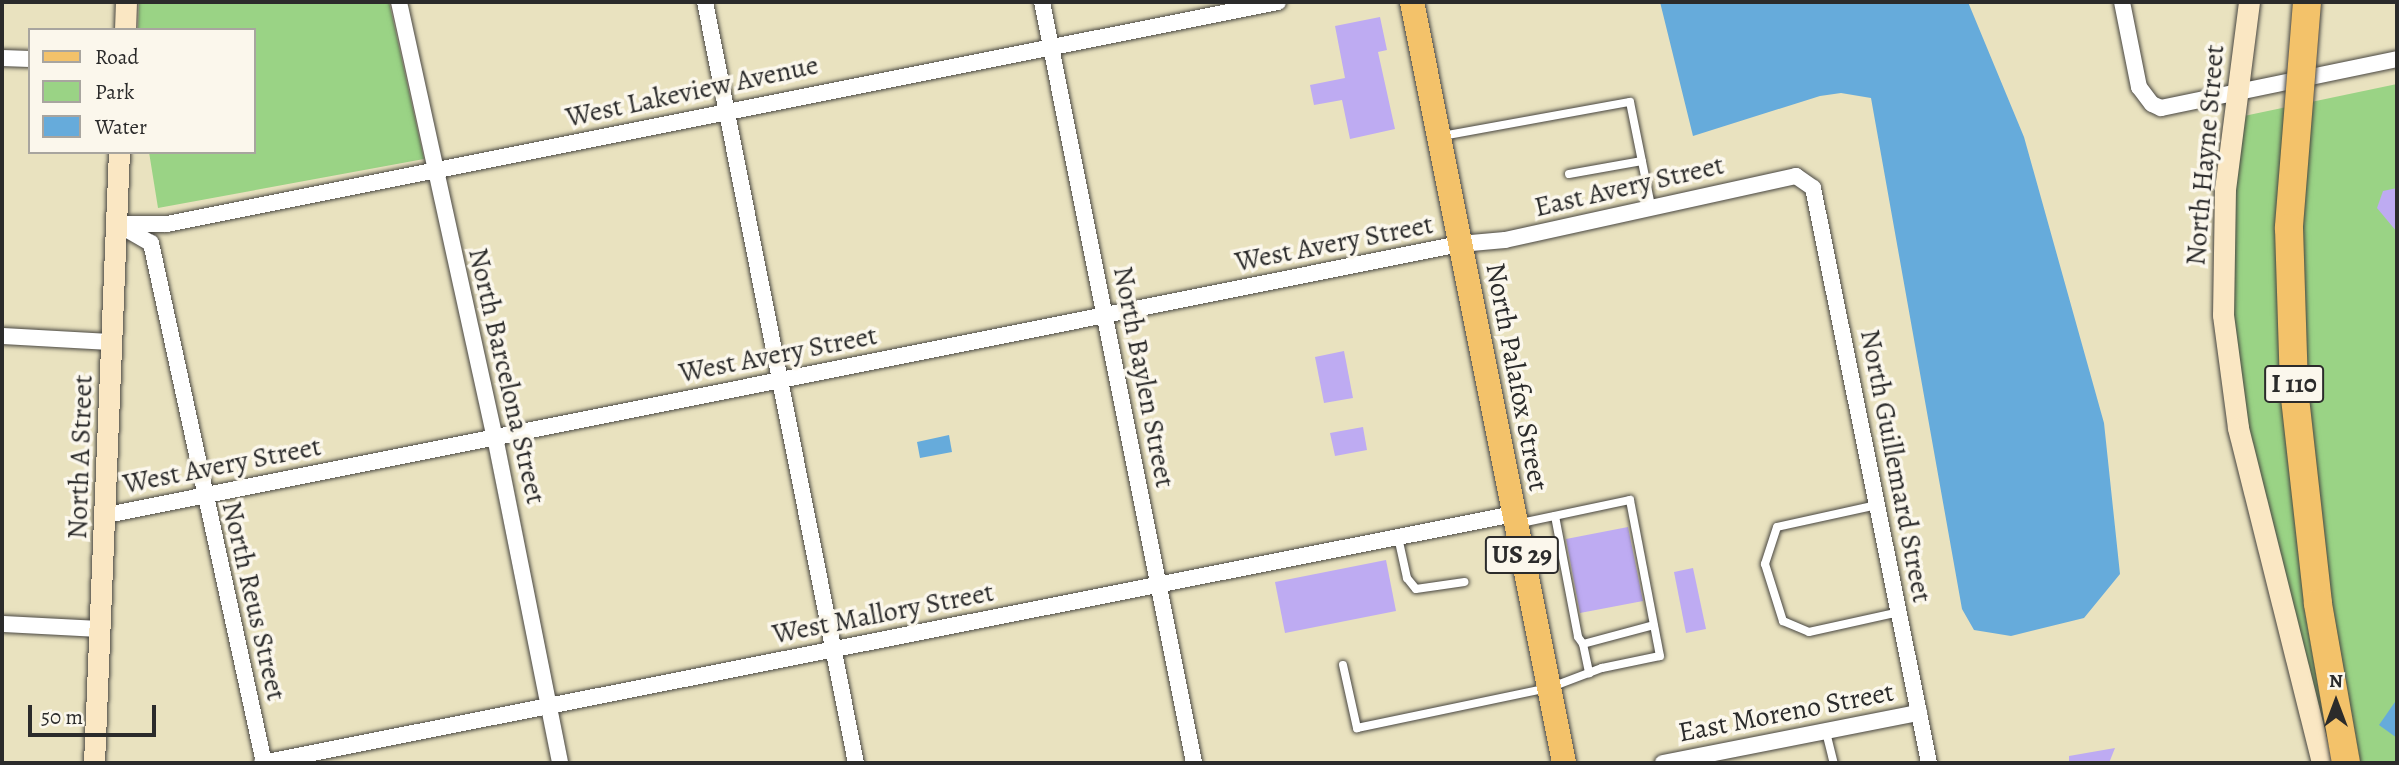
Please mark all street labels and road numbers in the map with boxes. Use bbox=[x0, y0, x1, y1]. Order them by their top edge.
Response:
street label: North Hayne Street bbox=[2179, 43, 2231, 267]
street label: West Lakeview Avenue bbox=[563, 48, 821, 134]
street label: East Avery Street bbox=[1531, 148, 1727, 224]
street label: West Avery Street bbox=[1232, 207, 1436, 279]
street label: North Barcelona Street bbox=[461, 245, 553, 507]
street label: North Palafox Street bbox=[1478, 260, 1556, 494]
street label: North Baylen Street bbox=[1106, 263, 1182, 491]
street label: West Avery Street bbox=[676, 318, 880, 390]
street label: North Guillemard Street bbox=[1853, 327, 1939, 605]
road number: I 110 bbox=[2262, 362, 2326, 406]
street label: North A Street bbox=[60, 374, 100, 540]
street label: West Avery Street bbox=[120, 429, 324, 501]
street label: North Reus Street bbox=[215, 498, 293, 704]
road number: US 29 bbox=[1484, 533, 1560, 578]
street label: West Mallory Street bbox=[770, 575, 996, 651]
street label: East Moreno Street bbox=[1675, 675, 1897, 749]

